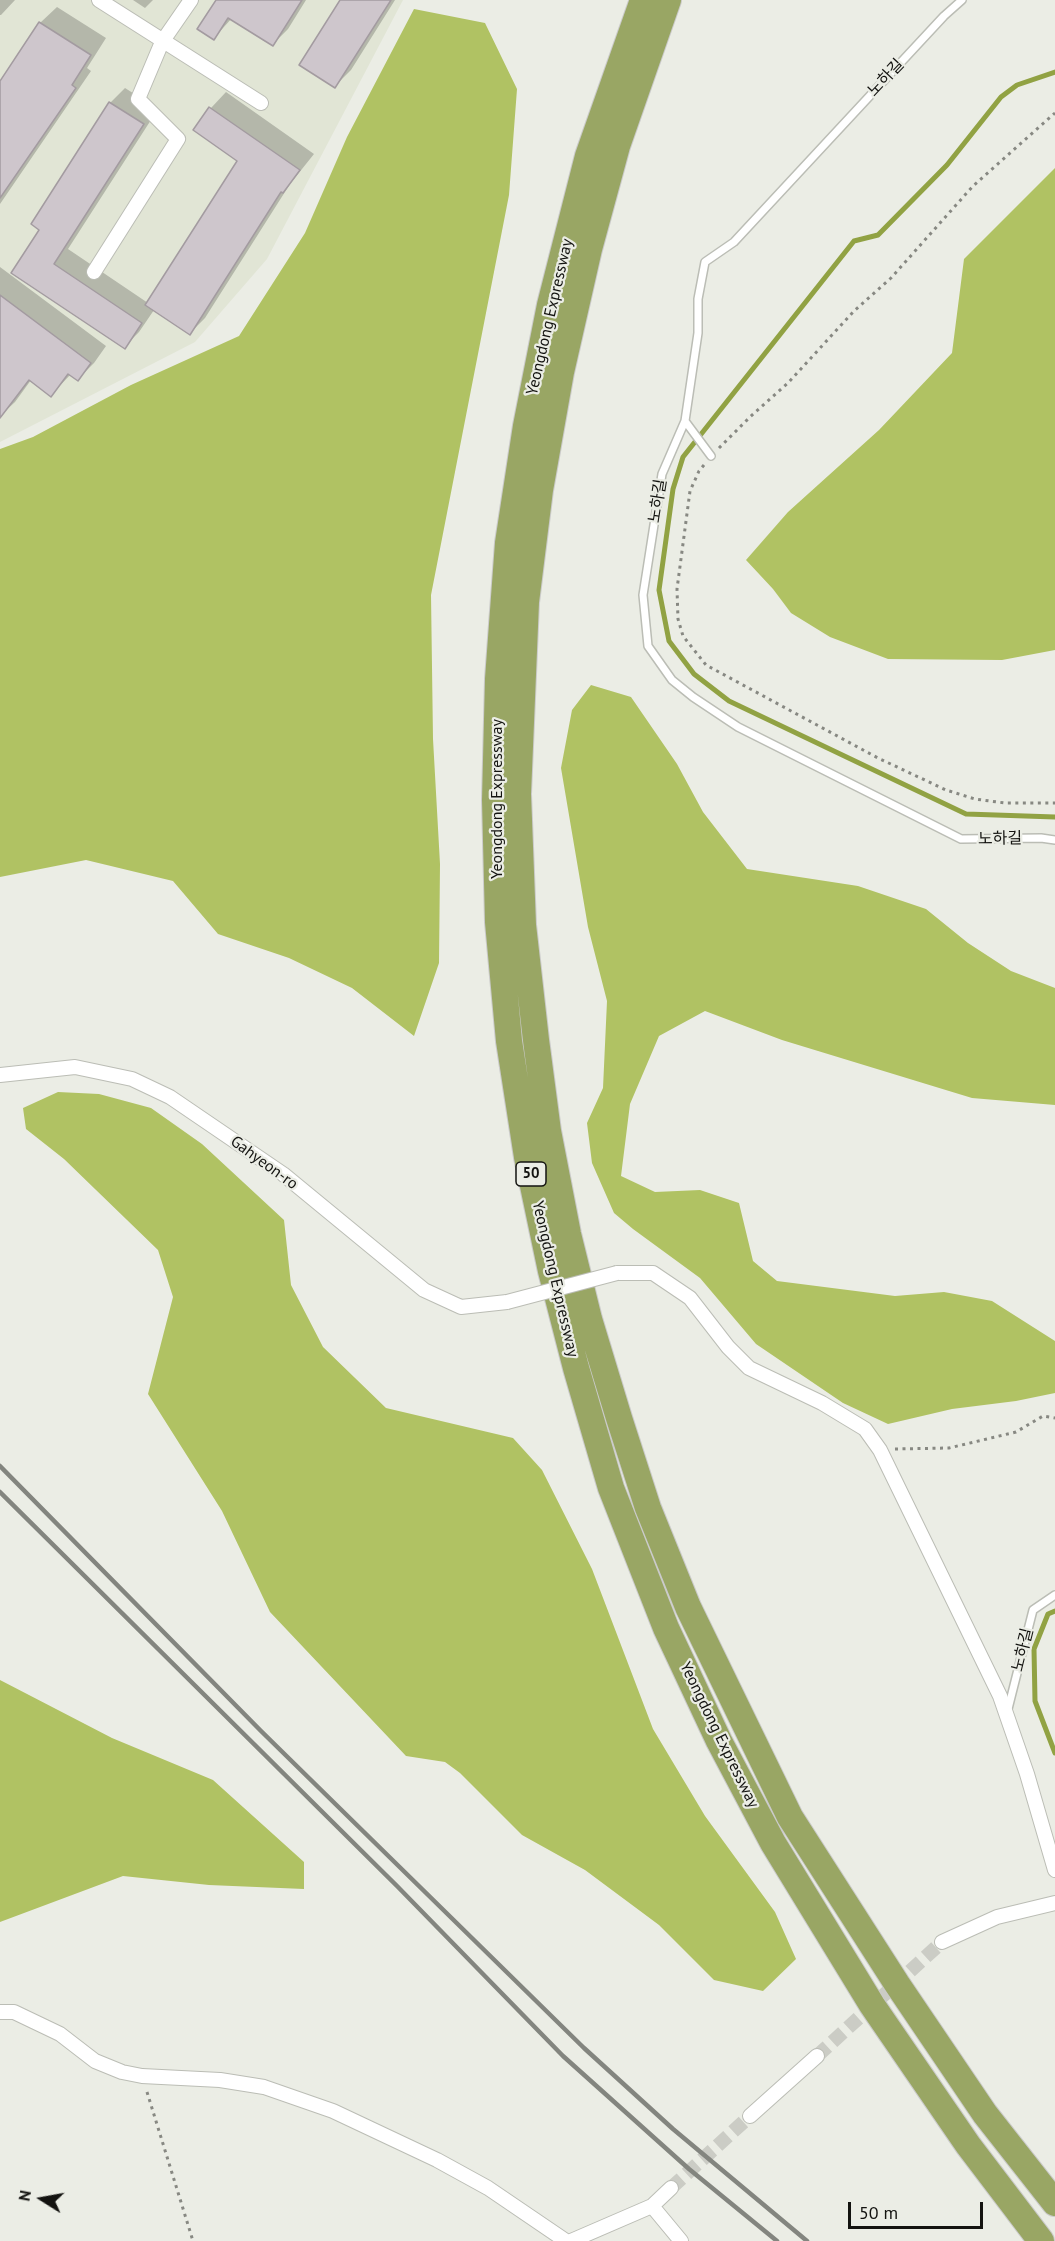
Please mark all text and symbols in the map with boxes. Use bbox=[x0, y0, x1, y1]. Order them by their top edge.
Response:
street label: 노하길 bbox=[864, 55, 908, 101]
street label: Yeongdong Expressway bbox=[523, 237, 577, 397]
street label: 노하길 bbox=[645, 478, 671, 524]
street label: Yeongdong Expressway bbox=[487, 719, 507, 879]
street label: 노하길 bbox=[978, 829, 1022, 849]
street label: Gahyeon-ro bbox=[226, 1132, 302, 1194]
road number: 50 bbox=[516, 1162, 546, 1186]
street label: Yeongdong Expressway bbox=[528, 1199, 582, 1359]
street label: 노하길 bbox=[1008, 1626, 1038, 1674]
street label: Yeongdong Expressway bbox=[675, 1659, 763, 1811]
north arrow bbox=[12, 2169, 72, 2229]
text: N bbox=[14, 2189, 35, 2203]
scale bar bbox=[851, 2190, 986, 2228]
text: 50 m bbox=[859, 2201, 898, 2224]

